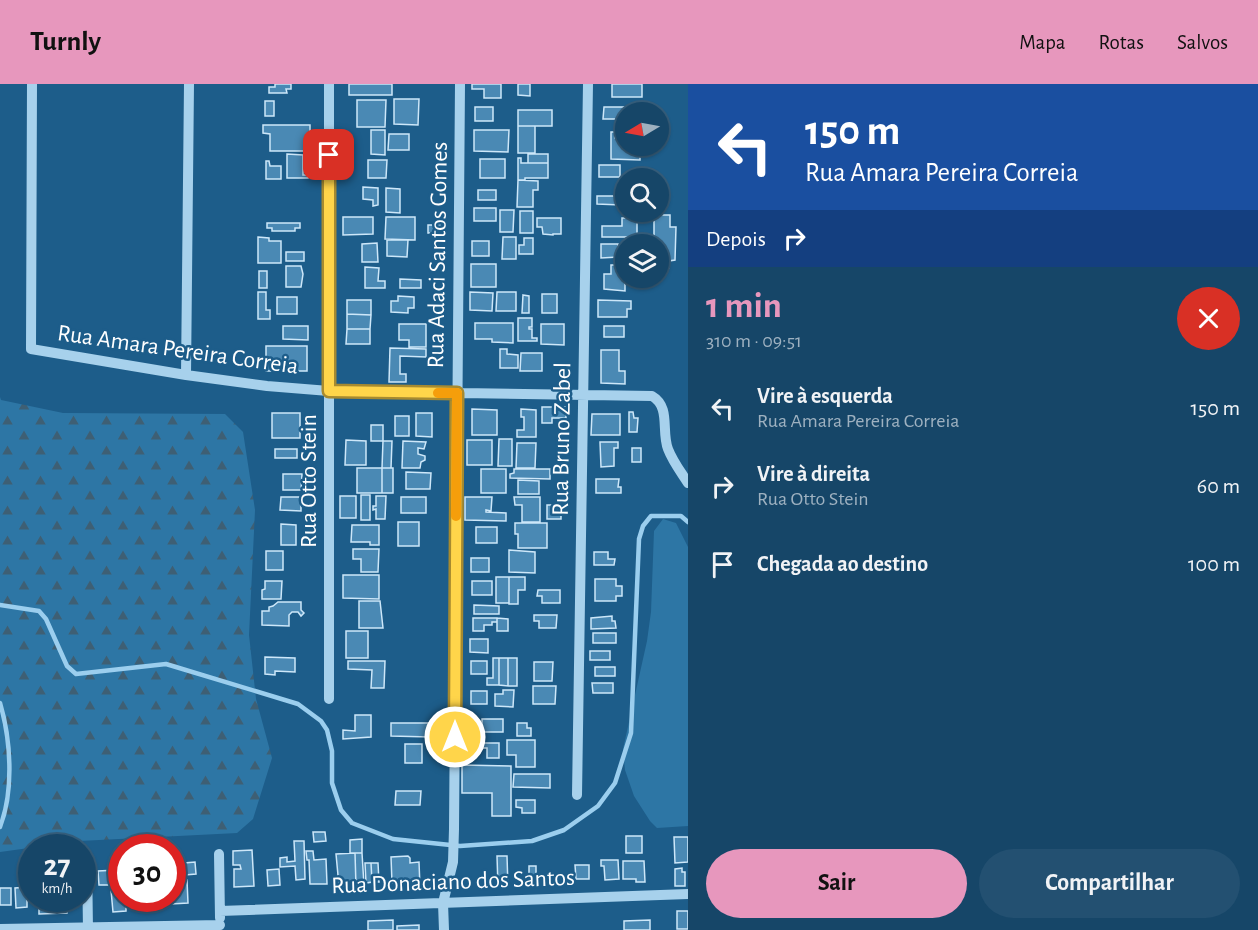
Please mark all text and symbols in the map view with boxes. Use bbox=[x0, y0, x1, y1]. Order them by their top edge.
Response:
text: Turnly bbox=[30, 28, 101, 56]
text: Mapa bbox=[1019, 32, 1066, 53]
text: Rotas bbox=[1099, 32, 1144, 53]
text: Salvos bbox=[1177, 32, 1228, 53]
north arrow bbox=[615, 102, 669, 156]
map controls bbox=[615, 102, 669, 288]
icon: left bbox=[706, 108, 784, 186]
text: 150 m bbox=[805, 110, 900, 152]
pin bbox=[303, 129, 354, 180]
icon: arrive bbox=[312, 138, 345, 171]
street label: Rua Adaci Santos Gomes bbox=[424, 141, 452, 369]
text: Rua Amara Pereira Correia bbox=[805, 159, 1078, 186]
button: search bbox=[615, 168, 669, 222]
icon: right bbox=[778, 222, 811, 255]
text: Depois bbox=[706, 228, 766, 250]
button: layers bbox=[615, 234, 669, 288]
button: close bbox=[1177, 287, 1240, 350]
text: 1 min bbox=[706, 288, 782, 324]
street label: Rua Amara Pereira Correia bbox=[56, 321, 300, 379]
text: 310 m · 09:51 bbox=[706, 331, 802, 351]
street label: Rua Bruno Zabel bbox=[549, 362, 575, 516]
text: Vire à esquerda bbox=[757, 385, 893, 407]
icon: left bbox=[706, 392, 739, 425]
text: 150 m bbox=[1190, 397, 1240, 419]
text: Rua Amara Pereira Correia bbox=[757, 411, 960, 431]
street label: Rua Otto Stein bbox=[297, 414, 321, 548]
text: Vire à direita bbox=[757, 463, 870, 485]
icon: right bbox=[706, 470, 739, 503]
text: 60 m bbox=[1197, 475, 1240, 497]
text: Rua Otto Stein bbox=[757, 489, 869, 509]
icon: arrive bbox=[706, 548, 739, 581]
text: Chegada ao destino bbox=[757, 553, 928, 575]
text: 100 m bbox=[1188, 553, 1240, 575]
position arrow bbox=[423, 705, 487, 769]
speed limit sign: 30 bbox=[108, 834, 186, 912]
button: Sair bbox=[706, 849, 967, 918]
button: Compartilhar bbox=[979, 849, 1240, 918]
text: 27 bbox=[43, 851, 71, 881]
street label: Rua Donaciano dos Santos bbox=[331, 866, 575, 898]
text: km/h bbox=[42, 881, 72, 896]

